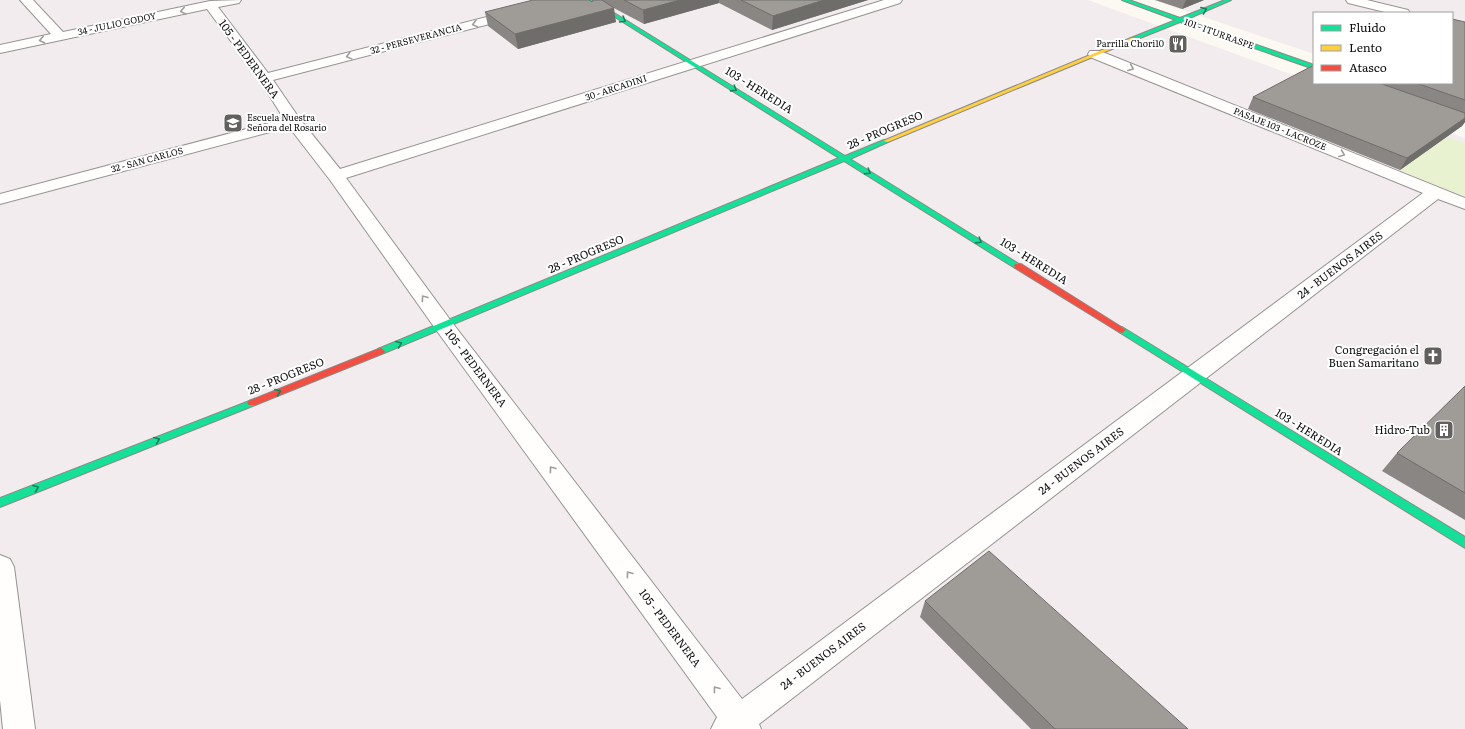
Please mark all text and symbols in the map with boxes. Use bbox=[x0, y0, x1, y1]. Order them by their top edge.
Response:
one-way arrow bbox=[180, 6, 186, 14]
one-way arrow bbox=[1200, 6, 1207, 14]
street label: 34 - JULIO GODOY bbox=[76, 8, 158, 38]
legend bbox=[1313, 12, 1453, 84]
street label: 101 - ITURRASPE bbox=[1183, 14, 1256, 52]
street label: 105 - PEDERNERA bbox=[216, 16, 284, 101]
one-way arrow bbox=[619, 16, 626, 23]
text: Fluido bbox=[1349, 18, 1386, 36]
street label: 32 - PERSEVERANCIA bbox=[368, 19, 463, 57]
one-way arrow bbox=[471, 19, 478, 28]
restaurant icon: Parrilla Chori10 bbox=[1167, 33, 1189, 55]
one-way arrow bbox=[39, 35, 45, 44]
place label: Parrilla Chori10 bbox=[1096, 36, 1164, 50]
text: Lento bbox=[1349, 38, 1382, 56]
one-way arrow bbox=[346, 52, 352, 60]
text: Atasco bbox=[1349, 58, 1387, 76]
street label: 103 - HEREDIA bbox=[723, 62, 796, 116]
one-way arrow bbox=[1128, 64, 1135, 72]
street label: 30 - ARCADINI bbox=[583, 70, 649, 104]
one-way arrow bbox=[730, 84, 737, 91]
street label: PASAJE 103 - LACROZE bbox=[1232, 103, 1329, 153]
street label: 28 - PROGRESO bbox=[844, 106, 925, 152]
place label: Escuela Nuestra Señora del Rosario bbox=[247, 110, 326, 134]
school or university icon: Escuela Nuestra Señora del Rosario bbox=[222, 112, 244, 134]
street label: 32 - SAN CARLOS bbox=[109, 143, 184, 175]
one-way arrow bbox=[1339, 150, 1346, 158]
one-way arrow bbox=[864, 167, 871, 175]
street label: 24 - BUENOS AIRES bbox=[1293, 227, 1385, 302]
street label: 28 - PROGRESO bbox=[545, 230, 626, 276]
street label: 103 - HEREDIA bbox=[998, 233, 1071, 287]
one-way arrow bbox=[975, 236, 982, 243]
one-way arrow bbox=[422, 295, 429, 302]
street label: 105 - PEDERNERA bbox=[442, 325, 511, 410]
one-way arrow bbox=[394, 341, 402, 349]
place label: Congregación el Buen Samaritano bbox=[1329, 341, 1419, 370]
church icon: Congregación el Buen Samaritano bbox=[1422, 345, 1444, 367]
street label: 28 - PROGRESO bbox=[245, 353, 326, 398]
one-way arrow bbox=[274, 389, 281, 397]
street label: 103 - HEREDIA bbox=[1273, 404, 1346, 458]
building icon: Hidro-Tub bbox=[1433, 419, 1455, 441]
place label: Hidro-Tub bbox=[1374, 421, 1430, 437]
street label: 24 - BUENOS AIRES bbox=[1034, 423, 1126, 498]
one-way arrow bbox=[154, 437, 161, 445]
one-way arrow bbox=[549, 467, 556, 474]
one-way arrow bbox=[33, 485, 40, 493]
one-way arrow bbox=[627, 571, 634, 578]
street label: 105 - PEDERNERA bbox=[636, 585, 705, 670]
street label: 24 - BUENOS AIRES bbox=[776, 618, 868, 693]
one-way arrow bbox=[713, 686, 720, 693]

